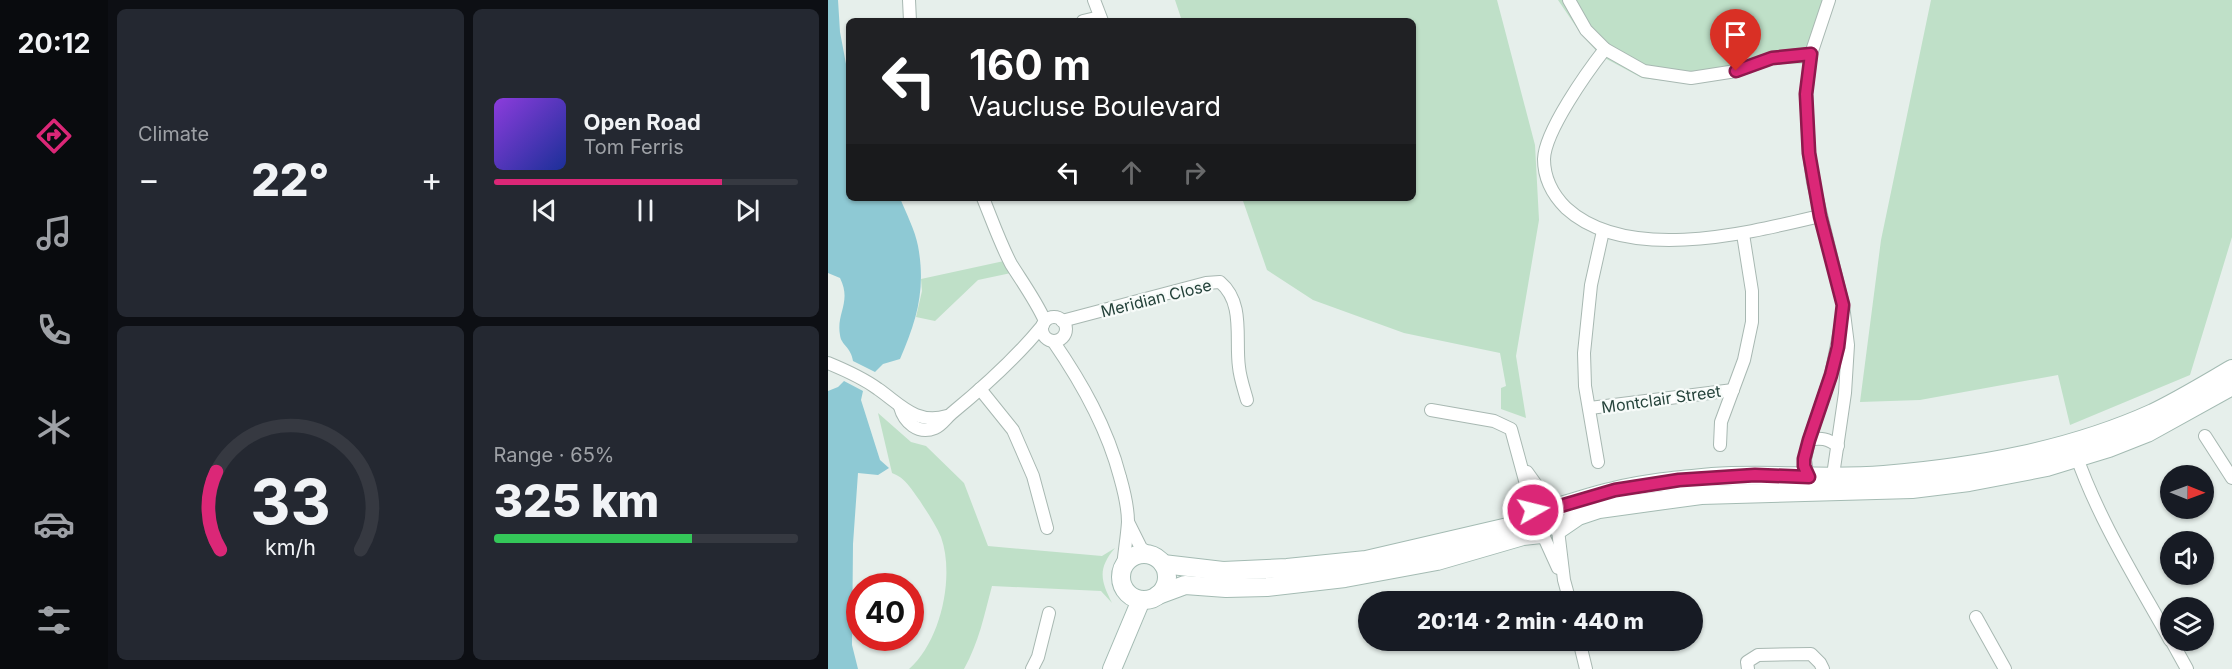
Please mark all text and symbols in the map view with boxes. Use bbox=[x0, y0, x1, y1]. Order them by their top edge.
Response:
pin bbox=[1710, 9, 1761, 71]
icon: arrive bbox=[1719, 18, 1752, 51]
text: 20:12 bbox=[18, 27, 90, 60]
text: 160 m bbox=[969, 39, 1091, 90]
icon: left bbox=[870, 42, 948, 120]
text: Vaucluse Boulevard bbox=[969, 90, 1221, 123]
text: Open Road bbox=[584, 109, 701, 135]
icon: directions bbox=[33, 115, 75, 157]
text: Climate bbox=[138, 122, 209, 146]
text: Tom Ferris bbox=[584, 135, 684, 159]
text: 22° bbox=[251, 152, 329, 207]
icon: left bbox=[1052, 156, 1085, 189]
icon: ahead bbox=[1115, 156, 1148, 189]
icon: right bbox=[1178, 156, 1211, 189]
text: − bbox=[138, 159, 160, 199]
text: + bbox=[421, 159, 442, 199]
icon: previous bbox=[528, 194, 561, 227]
icon: pause bbox=[629, 194, 662, 227]
icon: next bbox=[731, 194, 764, 227]
icon: music bbox=[33, 212, 75, 254]
street label: Meridian Close bbox=[1099, 275, 1213, 321]
icon: phone bbox=[33, 309, 75, 351]
street label: Montclair Street bbox=[1600, 381, 1722, 417]
icon: climate bbox=[33, 406, 75, 448]
text: Range · 65% bbox=[494, 443, 614, 467]
text: 33 bbox=[250, 464, 331, 539]
north arrow bbox=[2160, 465, 2214, 519]
map controls bbox=[2160, 465, 2214, 651]
text: 325 km bbox=[494, 473, 659, 528]
position arrow bbox=[1501, 478, 1565, 542]
icon: car bbox=[33, 503, 75, 545]
button: sound bbox=[2160, 531, 2214, 585]
text: km/h bbox=[265, 534, 316, 560]
speed limit sign: 40 bbox=[846, 573, 924, 651]
button: layers bbox=[2160, 597, 2214, 651]
icon: filters bbox=[33, 599, 75, 641]
text: 20:14 · 2 min · 440 m bbox=[1417, 608, 1644, 634]

